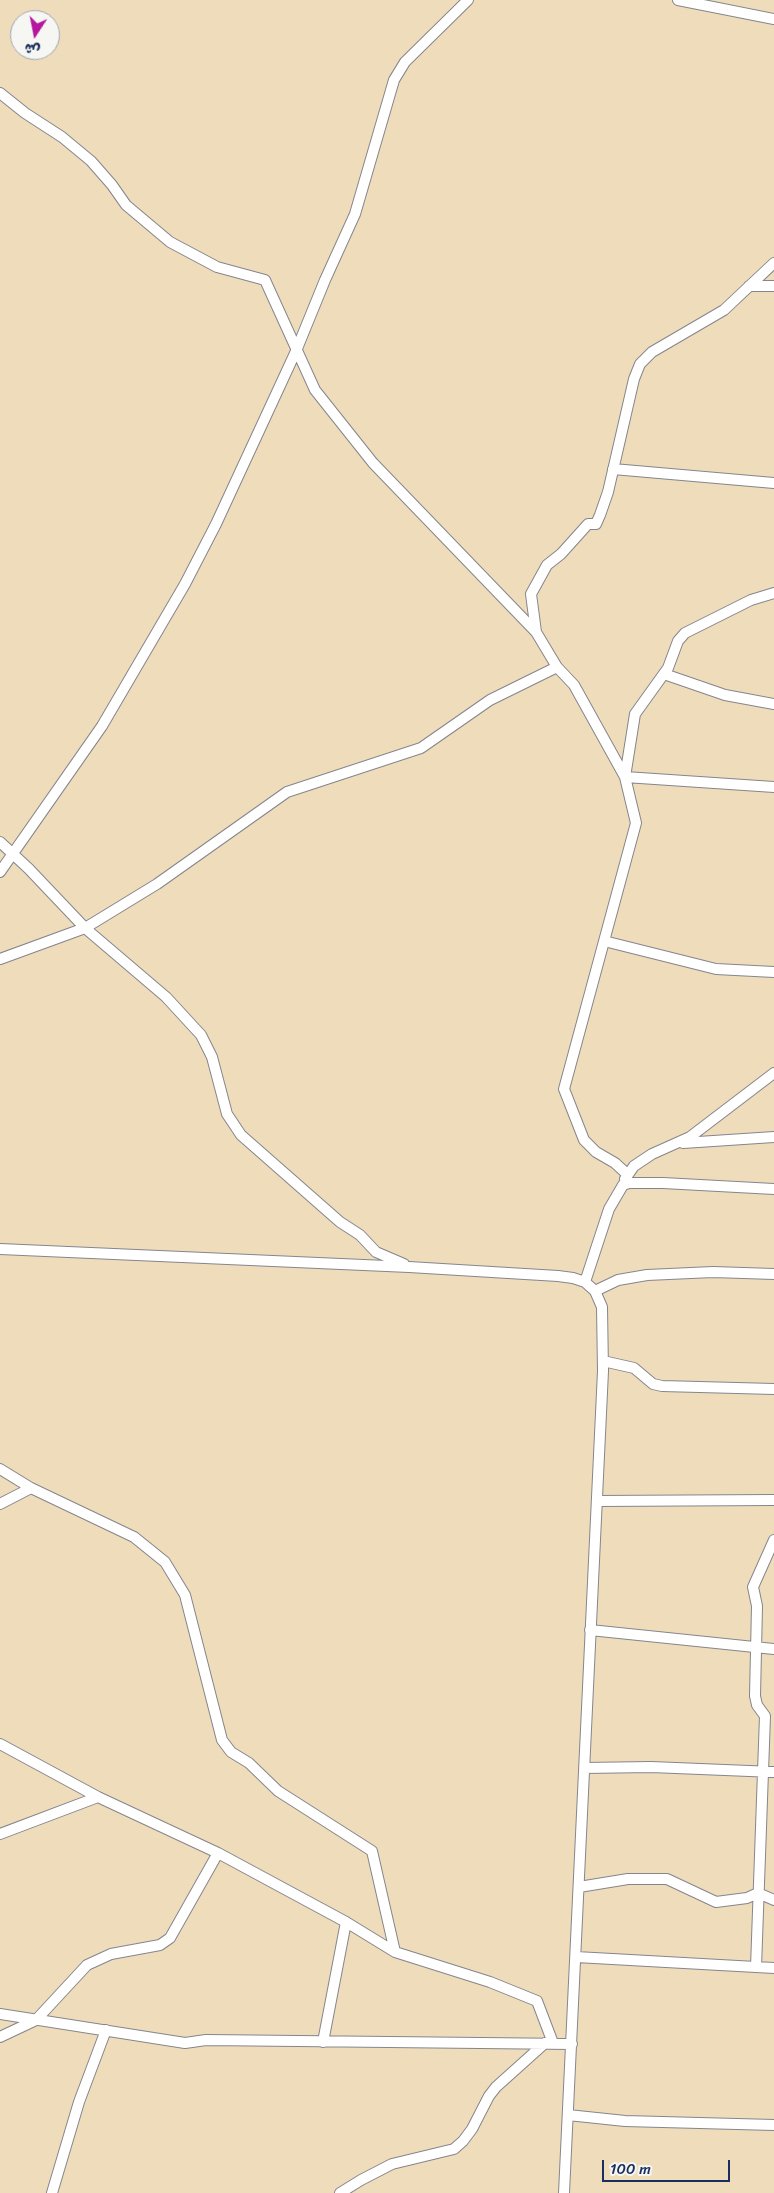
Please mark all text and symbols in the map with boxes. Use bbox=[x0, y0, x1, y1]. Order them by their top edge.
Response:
north arrow bbox=[10, 10, 60, 60]
text: ش bbox=[22, 35, 42, 63]
scale bar bbox=[604, 2150, 732, 2182]
text: 100 m bbox=[610, 2156, 651, 2182]

